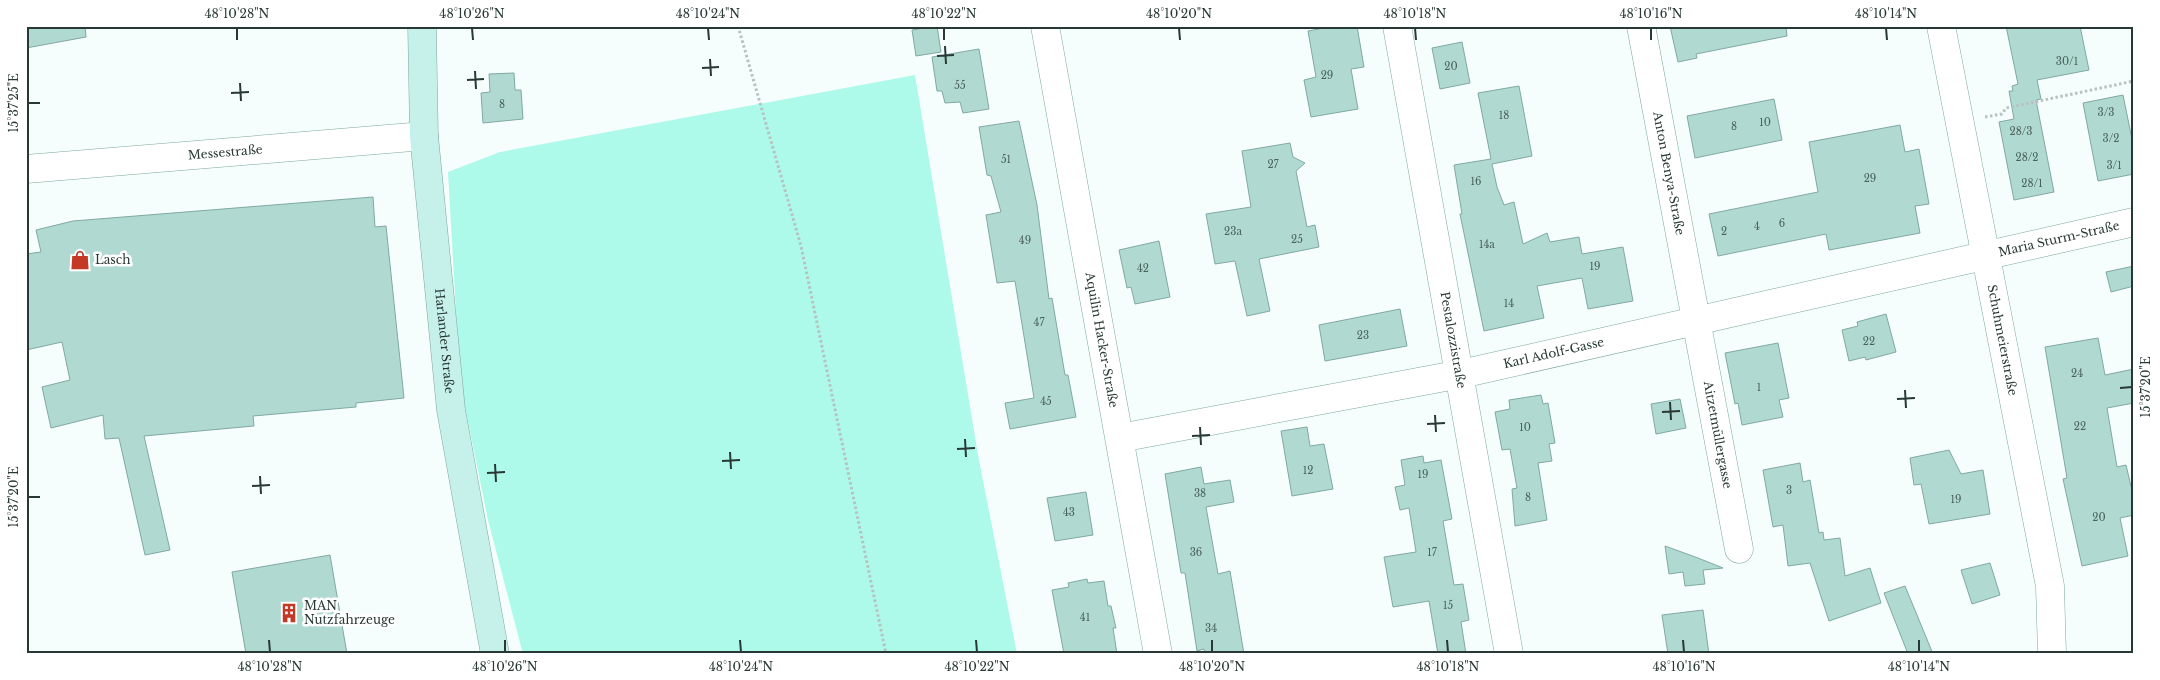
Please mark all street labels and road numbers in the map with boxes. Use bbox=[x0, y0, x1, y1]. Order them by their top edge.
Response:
street label: Anton Benya-Straße bbox=[1650, 109, 1688, 236]
street label: Messestraße bbox=[187, 141, 263, 163]
street label: Maria Sturm-Straße bbox=[1997, 217, 2121, 259]
street label: Aquilin Hacker-Straße bbox=[1082, 270, 1122, 409]
street label: Schuhmeierstraße bbox=[1984, 283, 2021, 397]
street label: Harlander Straße bbox=[432, 287, 457, 394]
street label: Pestalozzistraße bbox=[1438, 290, 1470, 390]
street label: Karl Adolf-Gasse bbox=[1502, 334, 1605, 371]
street label: Aitzetmüllergasse bbox=[1701, 379, 1736, 490]

